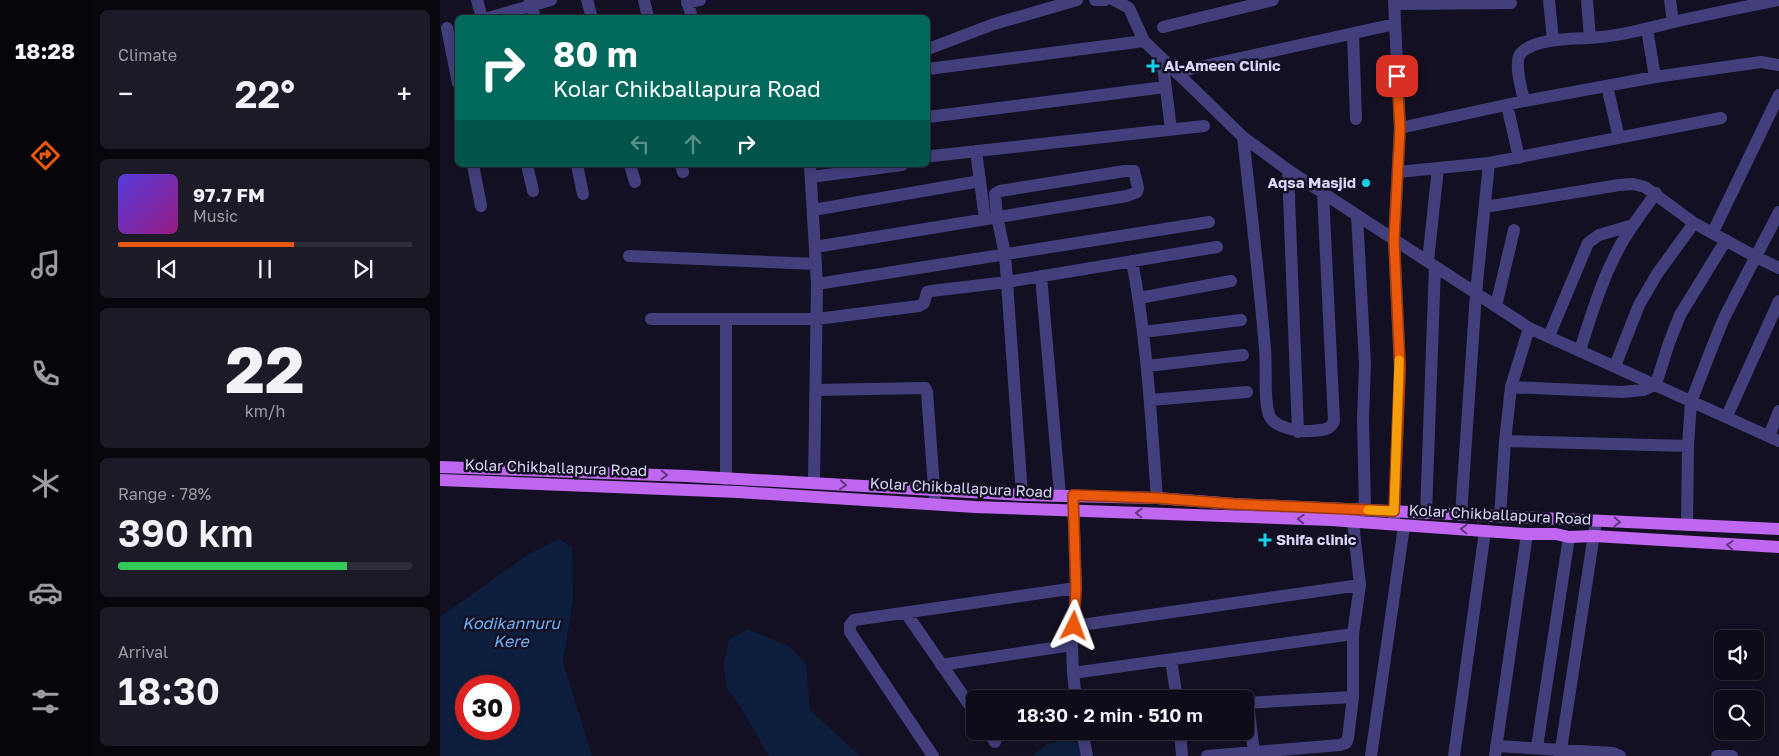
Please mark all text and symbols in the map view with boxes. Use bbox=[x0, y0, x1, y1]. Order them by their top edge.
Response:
text: 80 m bbox=[553, 33, 638, 75]
icon: right bbox=[470, 35, 535, 100]
text: 18:28 bbox=[15, 37, 75, 64]
text: Climate bbox=[118, 45, 177, 65]
pin bbox=[1376, 55, 1418, 97]
place label: Al-Ameen Clinic bbox=[1164, 56, 1281, 74]
marker: Al-Ameen Clinic bbox=[1146, 59, 1160, 73]
icon: arrive bbox=[1383, 62, 1411, 90]
text: 22° bbox=[235, 71, 295, 116]
text: Kolar Chikballapura Road bbox=[553, 75, 821, 102]
text: − bbox=[118, 77, 133, 110]
text: + bbox=[397, 77, 412, 110]
icon: left bbox=[626, 130, 654, 158]
icon: ahead bbox=[679, 130, 707, 158]
icon: right bbox=[732, 130, 760, 158]
icon: directions bbox=[28, 138, 63, 173]
place label: Aqsa Masjid bbox=[1268, 173, 1356, 191]
marker: Aqsa Masjid bbox=[1360, 177, 1372, 189]
text: 97.7 FM bbox=[193, 183, 265, 206]
text: Music bbox=[193, 206, 238, 226]
icon: music bbox=[28, 247, 63, 282]
icon: previous bbox=[153, 255, 181, 283]
icon: pause bbox=[251, 255, 279, 283]
icon: next bbox=[349, 255, 377, 283]
text: 22 bbox=[225, 329, 305, 407]
icon: phone bbox=[28, 356, 63, 391]
text: km/h bbox=[245, 401, 285, 421]
street label: Kolar Chikballapura Road bbox=[464, 455, 648, 479]
icon: climate bbox=[28, 466, 63, 501]
one-way arrow bbox=[660, 470, 668, 480]
street label: Kolar Chikballapura Road bbox=[869, 473, 1053, 501]
one-way arrow bbox=[840, 479, 848, 490]
text: Range · 78% bbox=[118, 484, 211, 504]
street label: Kolar Chikballapura Road bbox=[1408, 500, 1592, 528]
one-way arrow bbox=[1135, 508, 1143, 519]
text: 390 km bbox=[118, 510, 254, 555]
one-way arrow bbox=[1297, 514, 1305, 525]
one-way arrow bbox=[1614, 516, 1622, 527]
one-way arrow bbox=[1459, 524, 1467, 535]
place label: Shifa clinic bbox=[1276, 530, 1357, 548]
marker: Shifa clinic bbox=[1258, 533, 1272, 547]
one-way arrow bbox=[1726, 539, 1734, 550]
icon: car bbox=[28, 575, 63, 610]
position arrow bbox=[1047, 599, 1099, 651]
water label: Kodikannuru Kere bbox=[462, 613, 561, 651]
map controls bbox=[1714, 630, 1764, 740]
button: sound bbox=[1714, 630, 1764, 680]
text: Arrival bbox=[118, 642, 168, 662]
text: 18:30 bbox=[118, 668, 220, 713]
speed limit sign: 30 bbox=[455, 675, 520, 740]
icon: filters bbox=[28, 684, 63, 719]
button: search bbox=[1714, 690, 1764, 740]
text: 18:30 · 2 min · 510 m bbox=[1017, 703, 1203, 726]

